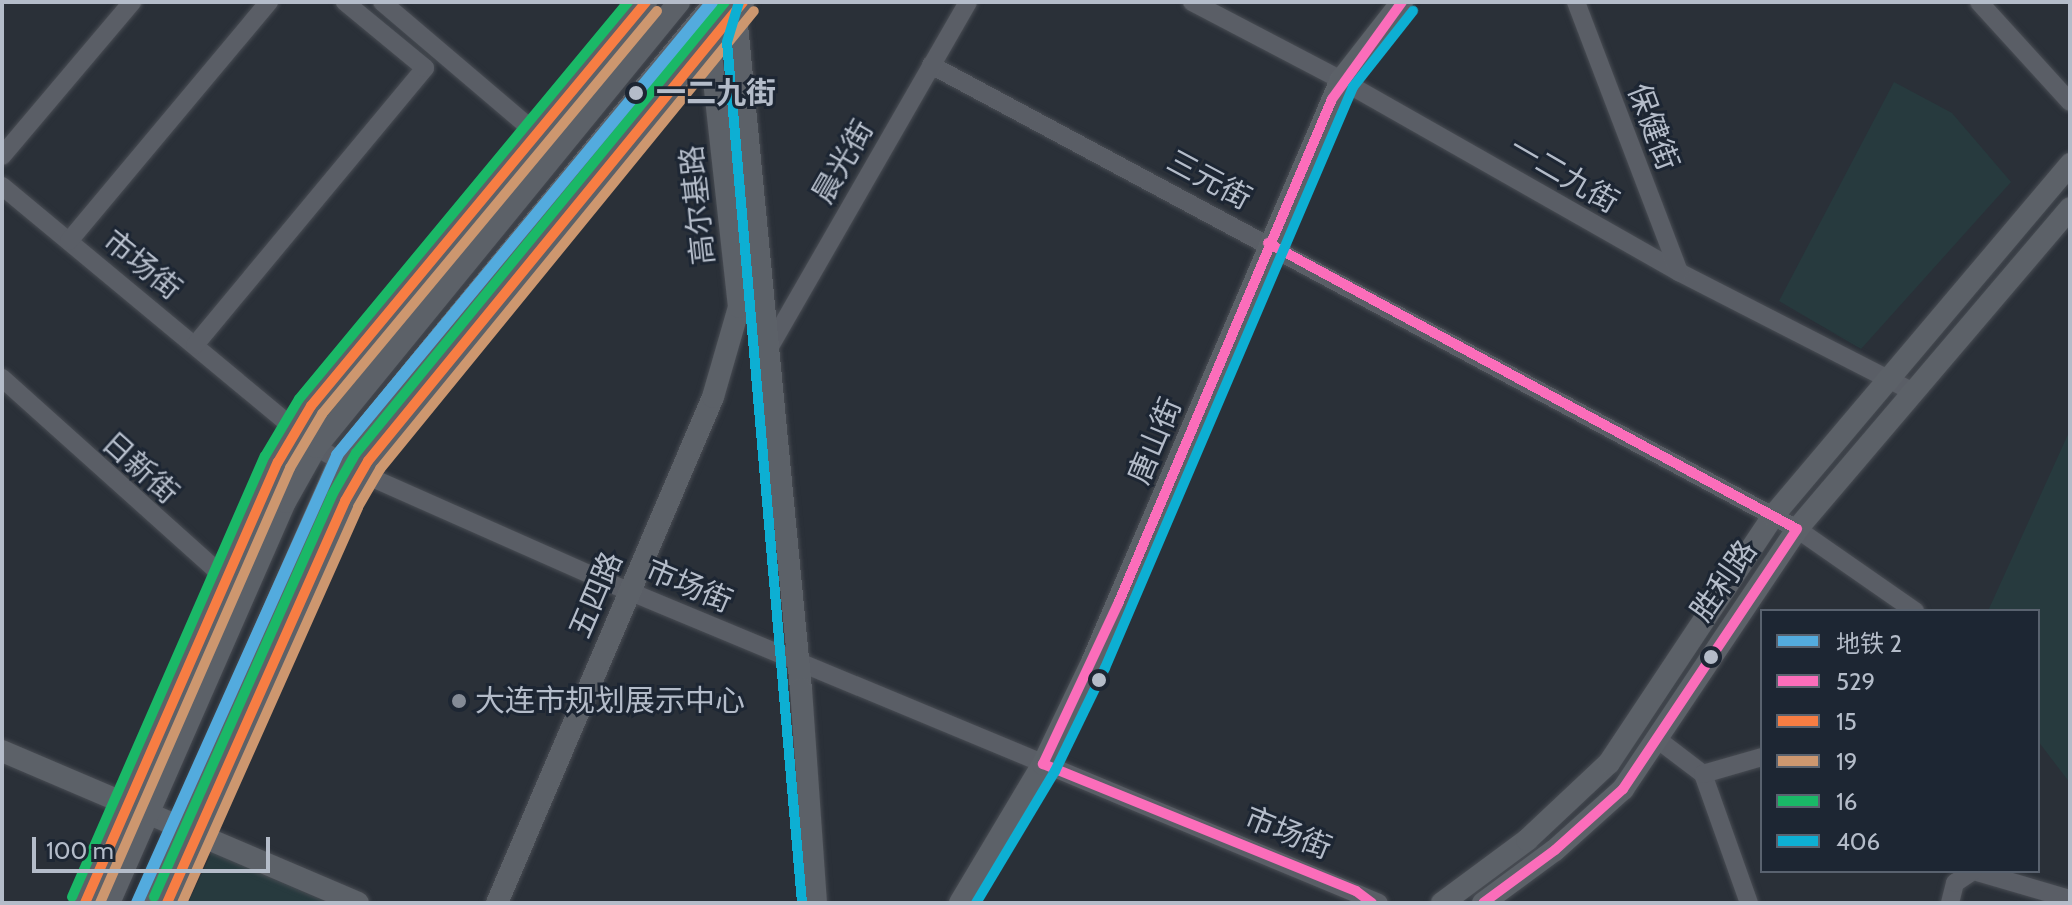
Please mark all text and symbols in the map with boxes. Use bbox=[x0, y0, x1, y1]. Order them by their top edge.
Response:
place label: 一二九街 bbox=[656, 75, 776, 111]
street label: 保健街 bbox=[1620, 79, 1686, 175]
marker: 一二九街 bbox=[623, 80, 649, 106]
street label: 晨光街 bbox=[805, 114, 881, 210]
street label: 一二九街 bbox=[1503, 129, 1625, 221]
street label: 高尔基路 bbox=[674, 143, 722, 267]
street label: 三元街 bbox=[1161, 143, 1257, 217]
street label: 市场街 bbox=[96, 223, 188, 307]
street label: 唐山街 bbox=[1121, 393, 1189, 489]
street label: 日新街 bbox=[95, 425, 185, 511]
street label: 胜利路 bbox=[1683, 534, 1765, 628]
street label: 五四路 bbox=[562, 547, 630, 643]
street label: 市场街 bbox=[641, 552, 737, 620]
legend bbox=[1760, 609, 2040, 873]
text: 地铁 2 bbox=[1836, 629, 1902, 658]
unlabelled marker bbox=[1703, 649, 1719, 665]
text: 529 bbox=[1836, 667, 1875, 696]
unlabelled marker bbox=[1091, 672, 1107, 688]
place label: 大连市规划展示中心 bbox=[475, 683, 745, 719]
marker: 大连市规划展示中心 bbox=[450, 692, 468, 710]
text: 15 bbox=[1836, 707, 1857, 736]
text: 19 bbox=[1836, 747, 1857, 776]
text: 16 bbox=[1836, 787, 1857, 816]
street label: 市场街 bbox=[1240, 799, 1336, 867]
scale bar bbox=[36, 821, 274, 871]
text: 406 bbox=[1836, 827, 1880, 856]
text: 100 m bbox=[46, 836, 114, 865]

